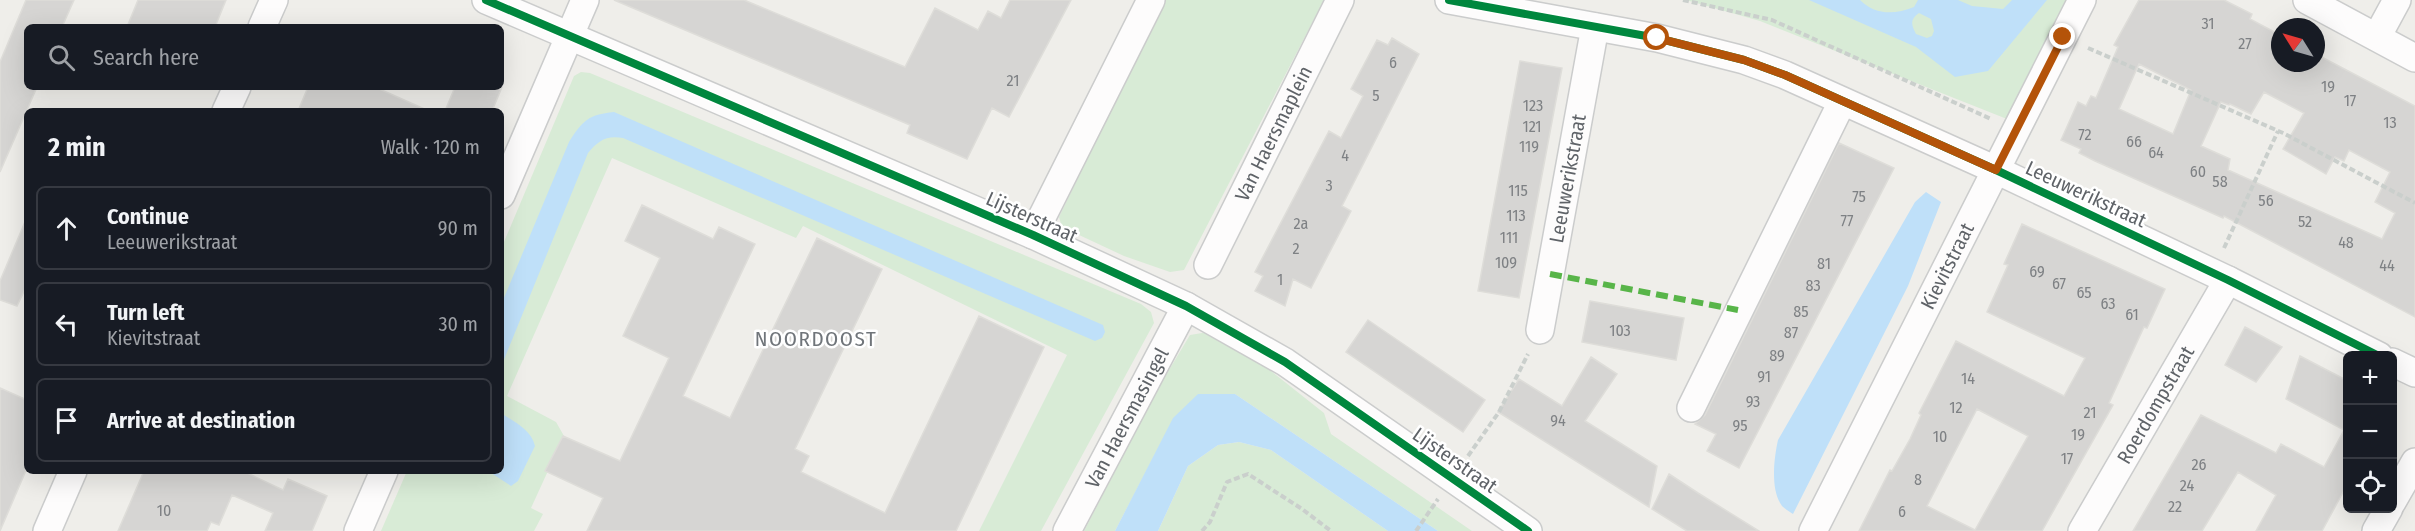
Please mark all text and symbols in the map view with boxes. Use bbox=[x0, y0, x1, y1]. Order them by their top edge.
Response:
house number: 31 bbox=[2201, 14, 2215, 33]
north arrow bbox=[2271, 18, 2325, 72]
route end bbox=[2049, 23, 2075, 49]
search box bbox=[24, 24, 504, 90]
route start bbox=[1643, 24, 1669, 50]
house number: 27 bbox=[2238, 34, 2252, 53]
icon: search bbox=[45, 41, 78, 74]
text: Search here bbox=[93, 44, 199, 71]
house number: 6 bbox=[1389, 53, 1397, 72]
street label: Van Haersmaplein bbox=[1230, 62, 1317, 205]
house number: 21 bbox=[1007, 71, 1019, 90]
house number: 19 bbox=[2321, 77, 2335, 96]
house number: 5 bbox=[1372, 86, 1380, 105]
house number: 17 bbox=[2344, 91, 2357, 110]
house number: 123 bbox=[1523, 96, 1543, 115]
street label: Leeuwerikstraat bbox=[1544, 112, 1591, 245]
house number: 13 bbox=[2383, 113, 2397, 132]
house number: 121 bbox=[1522, 117, 1542, 136]
house number: 72 bbox=[2078, 125, 2092, 144]
text: 2 min bbox=[48, 132, 106, 163]
house number: 66 bbox=[2126, 132, 2142, 151]
text: Walk · 120 m bbox=[381, 135, 480, 159]
house number: 119 bbox=[1519, 137, 1539, 156]
house number: 64 bbox=[2148, 143, 2164, 162]
house number: 4 bbox=[1341, 146, 1349, 165]
street label: Leeuwerikstraat bbox=[2022, 156, 2151, 233]
house number: 60 bbox=[2190, 162, 2206, 181]
house number: 58 bbox=[2212, 172, 2228, 191]
house number: 3 bbox=[1325, 176, 1333, 195]
house number: 115 bbox=[1508, 181, 1528, 200]
street label: Lijsterstraat bbox=[982, 186, 1082, 248]
house number: 75 bbox=[1852, 187, 1866, 206]
house number: 56 bbox=[2258, 191, 2274, 210]
text: Continue bbox=[107, 203, 189, 230]
house number: 113 bbox=[1506, 206, 1526, 225]
house number: 77 bbox=[1840, 211, 1854, 230]
icon: ahead bbox=[50, 212, 83, 245]
house number: 52 bbox=[2298, 212, 2312, 231]
house number: 2a bbox=[1294, 214, 1309, 233]
text: 90 m bbox=[438, 216, 478, 240]
street label: Kievitstraat bbox=[1915, 219, 1979, 313]
house number: 111 bbox=[1500, 228, 1518, 247]
text: Leeuwerikstraat bbox=[107, 230, 237, 254]
house number: 48 bbox=[2338, 233, 2354, 252]
house number: 2 bbox=[1292, 239, 1300, 258]
house number: 109 bbox=[1495, 253, 1517, 272]
house number: 81 bbox=[1817, 254, 1831, 273]
house number: 44 bbox=[2379, 256, 2395, 275]
house number: 69 bbox=[2029, 262, 2045, 281]
house number: 1 bbox=[1277, 270, 1283, 289]
house number: 67 bbox=[2052, 274, 2067, 293]
house number: 83 bbox=[1805, 276, 1821, 295]
house number: 65 bbox=[2076, 283, 2092, 302]
house number: 63 bbox=[2100, 294, 2116, 313]
text: Turn left bbox=[107, 299, 185, 326]
house number: 85 bbox=[1793, 302, 1809, 321]
house number: 61 bbox=[2125, 305, 2139, 324]
icon: left bbox=[50, 308, 83, 341]
text: 30 m bbox=[438, 312, 478, 336]
house number: 103 bbox=[1609, 321, 1631, 340]
house number: 87 bbox=[1784, 323, 1799, 342]
text: Kievitstraat bbox=[107, 326, 200, 350]
district label: NOORDOOST bbox=[755, 326, 877, 352]
street label: Roerdompstraat bbox=[2112, 341, 2199, 468]
street label: Van Haersmasingel bbox=[1080, 344, 1174, 492]
house number: 89 bbox=[1769, 346, 1785, 365]
map controls bbox=[2343, 351, 2397, 513]
button: + bbox=[2343, 351, 2397, 405]
house number: 91 bbox=[1757, 367, 1771, 386]
house number: 14 bbox=[1961, 369, 1975, 388]
house number: 93 bbox=[1746, 392, 1760, 411]
house number: 12 bbox=[1949, 398, 1963, 417]
house number: 21 bbox=[2084, 403, 2096, 422]
icon: arrive bbox=[50, 404, 83, 437]
button: − bbox=[2343, 405, 2397, 459]
text: Arrive at destination bbox=[107, 407, 295, 434]
house number: 94 bbox=[1550, 411, 1566, 430]
house number: 95 bbox=[1732, 416, 1748, 435]
street label: Lijsterstraat bbox=[1408, 422, 1502, 498]
house number: 19 bbox=[2071, 425, 2085, 444]
house number: 10 bbox=[1933, 427, 1947, 446]
house number: 17 bbox=[2061, 449, 2074, 468]
house number: 26 bbox=[2192, 455, 2207, 474]
button: locate bbox=[2343, 459, 2397, 513]
house number: 8 bbox=[1914, 470, 1922, 489]
house number: 24 bbox=[2180, 476, 2194, 495]
house number: 22 bbox=[2168, 497, 2182, 516]
house number: 10 bbox=[157, 501, 171, 520]
house number: 6 bbox=[1898, 502, 1906, 521]

